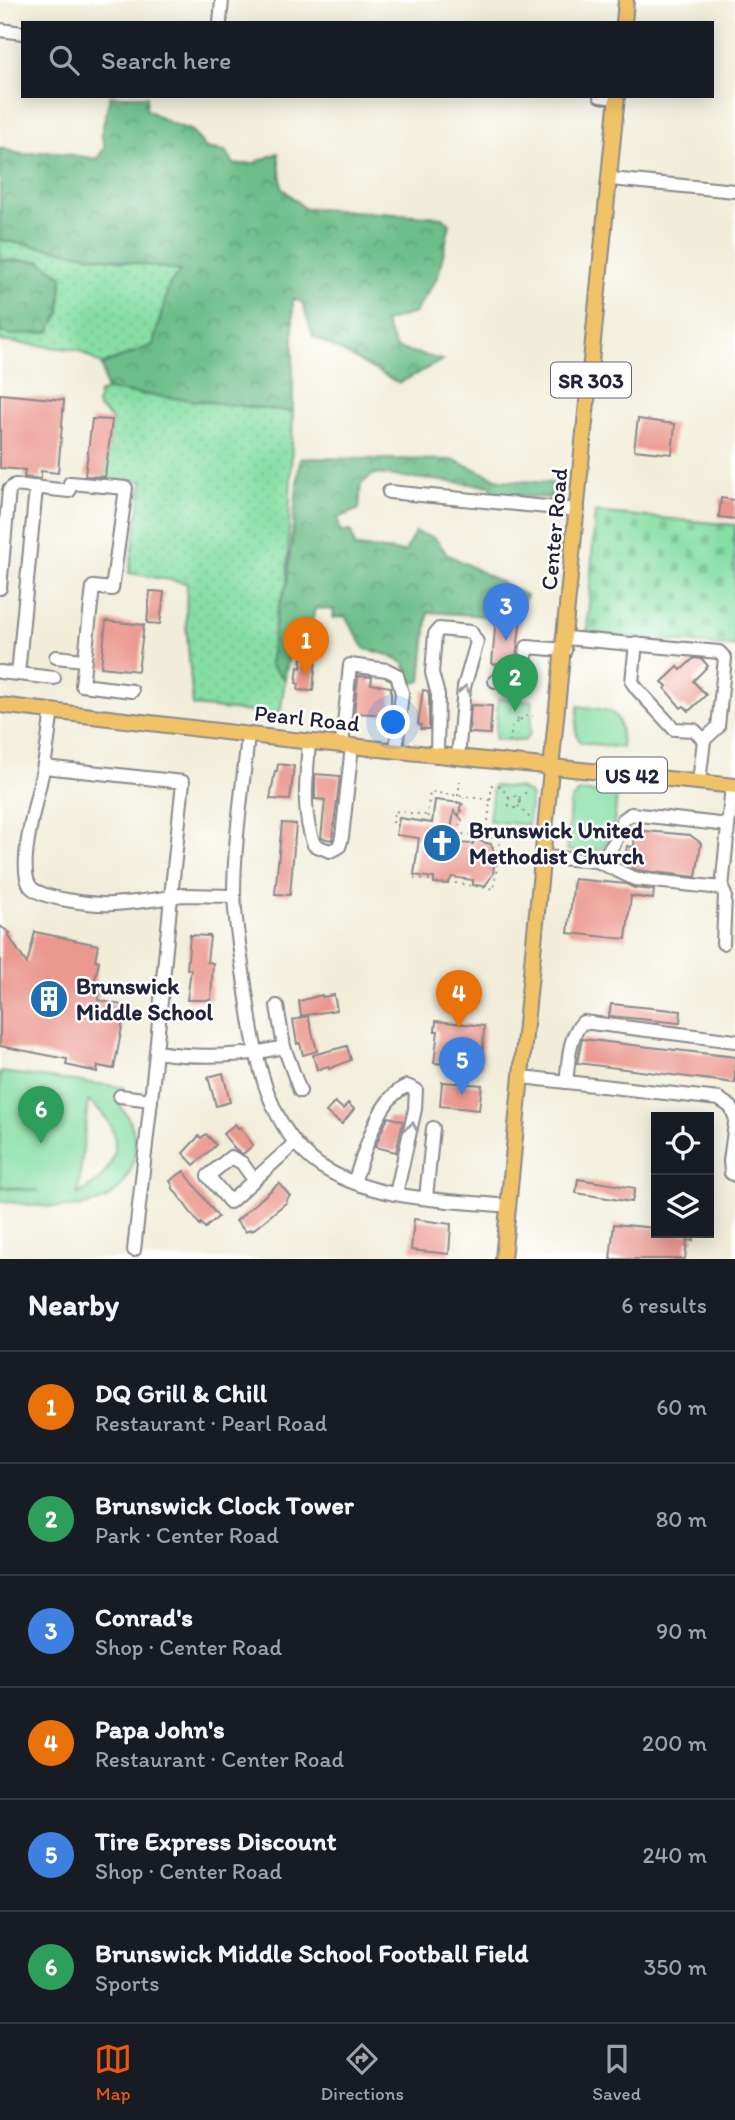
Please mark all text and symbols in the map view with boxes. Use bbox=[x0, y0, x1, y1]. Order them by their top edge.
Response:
search box bbox=[21, 21, 714, 98]
icon: search bbox=[45, 41, 83, 79]
text: Search here bbox=[101, 44, 231, 76]
road number: SR 303 bbox=[551, 362, 631, 398]
street label: Center Road bbox=[535, 466, 573, 591]
pin: 3 bbox=[483, 583, 529, 641]
pin: 1 bbox=[283, 617, 329, 675]
pin: 2 bbox=[492, 654, 538, 712]
one-way arrow bbox=[457, 684, 472, 696]
street label: Pearl Road bbox=[253, 699, 362, 738]
your location bbox=[376, 705, 410, 739]
road number: US 42 bbox=[597, 758, 667, 792]
place label: Brunswick United Methodist Church bbox=[469, 816, 645, 870]
church icon: Brunswick United Methodist Church bbox=[421, 822, 463, 864]
pin: 4 bbox=[436, 970, 482, 1028]
place label: Brunswick Middle School bbox=[76, 972, 214, 1026]
building icon: Brunswick Middle School bbox=[28, 978, 70, 1020]
pin: 5 bbox=[439, 1037, 485, 1095]
pin: 6 bbox=[18, 1086, 64, 1144]
map controls bbox=[651, 1112, 714, 1238]
button: locate bbox=[651, 1112, 714, 1175]
one-way arrow bbox=[403, 1121, 418, 1133]
button: layers bbox=[651, 1175, 714, 1238]
text: Nearby bbox=[28, 1286, 119, 1323]
text: 6 results bbox=[621, 1291, 707, 1319]
text: DQ Grill & Chill bbox=[95, 1377, 267, 1409]
text: 1 bbox=[46, 1393, 56, 1421]
text: 60 m bbox=[656, 1393, 707, 1421]
text: Restaurant · Pearl Road bbox=[95, 1409, 327, 1437]
text: Brunswick Clock Tower bbox=[95, 1489, 354, 1521]
text: 2 bbox=[45, 1505, 57, 1533]
text: 80 m bbox=[656, 1505, 707, 1533]
text: Park · Center Road bbox=[95, 1521, 279, 1549]
text: Conrad's bbox=[95, 1601, 193, 1633]
text: 3 bbox=[45, 1617, 57, 1645]
text: 90 m bbox=[656, 1617, 707, 1645]
text: Shop · Center Road bbox=[95, 1633, 282, 1661]
text: Papa John's bbox=[95, 1713, 225, 1745]
text: 4 bbox=[44, 1729, 58, 1757]
text: 200 m bbox=[642, 1729, 707, 1757]
text: Restaurant · Center Road bbox=[95, 1745, 344, 1773]
text: Tire Express Discount bbox=[95, 1825, 337, 1857]
text: 5 bbox=[45, 1841, 57, 1869]
text: 240 m bbox=[642, 1841, 707, 1869]
text: Shop · Center Road bbox=[95, 1857, 282, 1885]
text: Brunswick Middle School Football Field bbox=[95, 1937, 528, 1969]
text: 6 bbox=[45, 1953, 57, 1981]
text: 350 m bbox=[644, 1953, 707, 1981]
text: Sports bbox=[95, 1969, 159, 1997]
tab: Map bbox=[94, 2040, 132, 2105]
tab: Directions bbox=[320, 2040, 404, 2105]
tab: Saved bbox=[592, 2040, 641, 2105]

